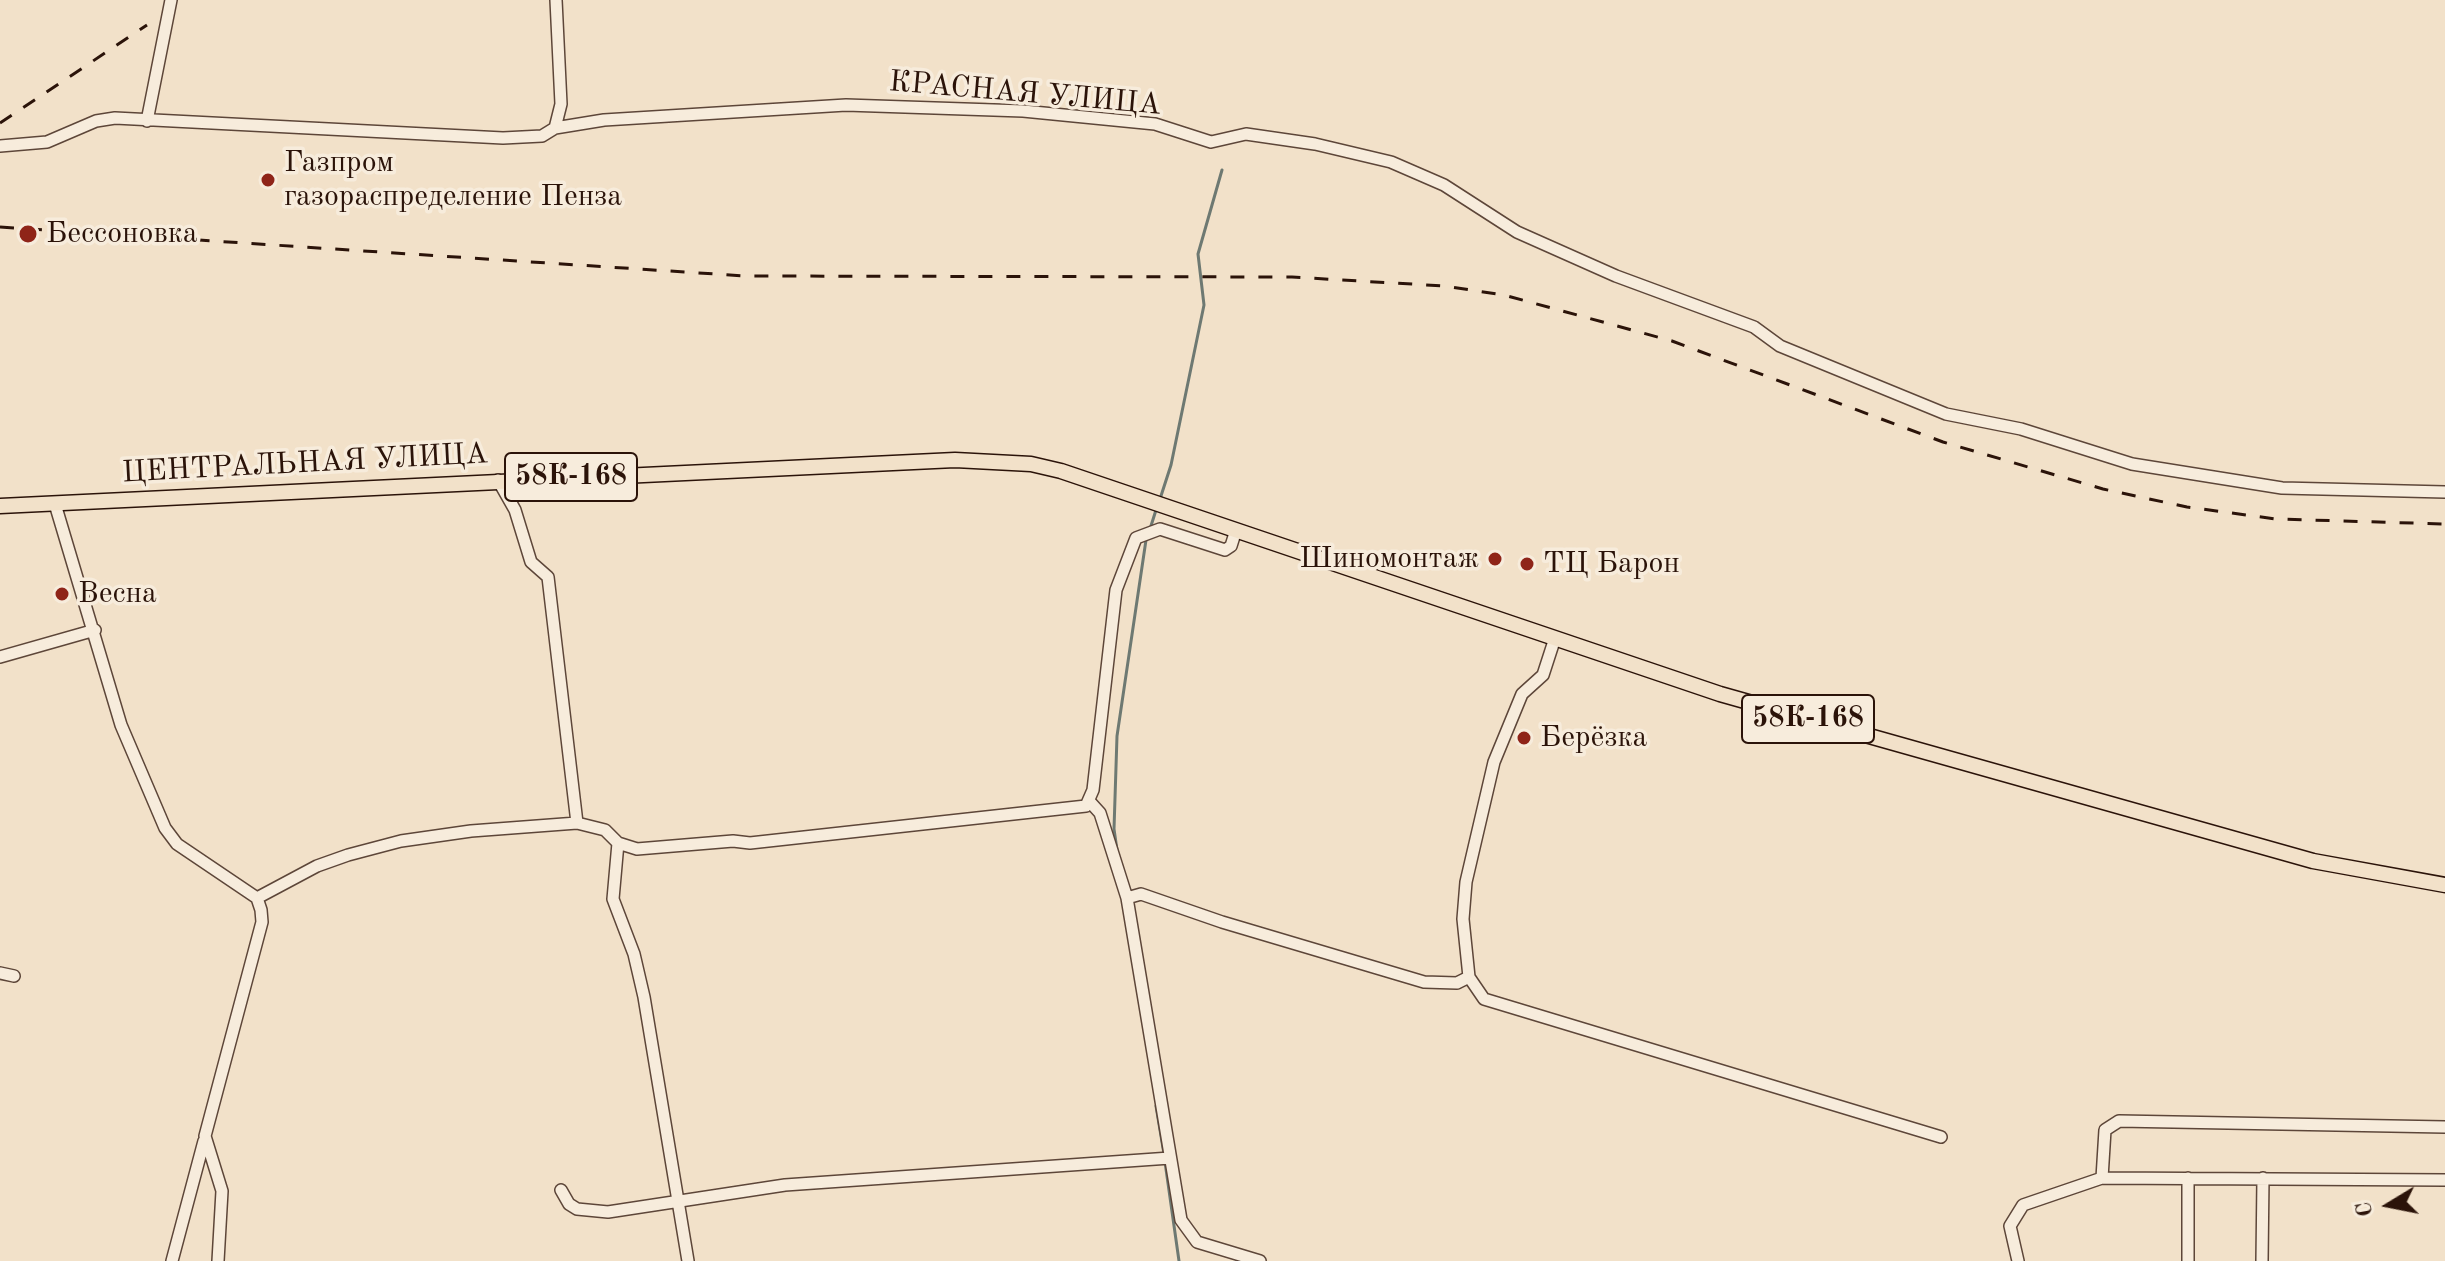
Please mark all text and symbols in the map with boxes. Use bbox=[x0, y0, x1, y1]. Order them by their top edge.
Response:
street label: КРАСНАЯ УЛИЦА bbox=[887, 64, 1163, 124]
place label: Газпром газораспределение Пенза bbox=[284, 145, 622, 216]
marker: Газпром газораспределение Пенза bbox=[259, 171, 277, 189]
place label: Бессоновка bbox=[46, 216, 198, 252]
marker: Бессоновка bbox=[17, 223, 39, 245]
street label: ЦЕНТРАЛЬНАЯ УЛИЦА bbox=[121, 436, 489, 492]
road number: 58К-168 bbox=[505, 453, 637, 501]
place label: Шиномонтаж bbox=[1299, 541, 1479, 577]
place label: ТЦ Барон bbox=[1543, 546, 1680, 582]
marker: Шиномонтаж bbox=[1486, 550, 1504, 568]
marker: ТЦ Барон bbox=[1518, 555, 1536, 573]
place label: Весна bbox=[78, 576, 157, 612]
marker: Весна bbox=[53, 585, 71, 603]
road number: 58К-168 bbox=[1742, 695, 1874, 743]
place label: Берёзка bbox=[1540, 720, 1647, 756]
marker: Берёзка bbox=[1515, 729, 1533, 747]
north arrow bbox=[2349, 1165, 2429, 1245]
text: С bbox=[2353, 1200, 2377, 1218]

